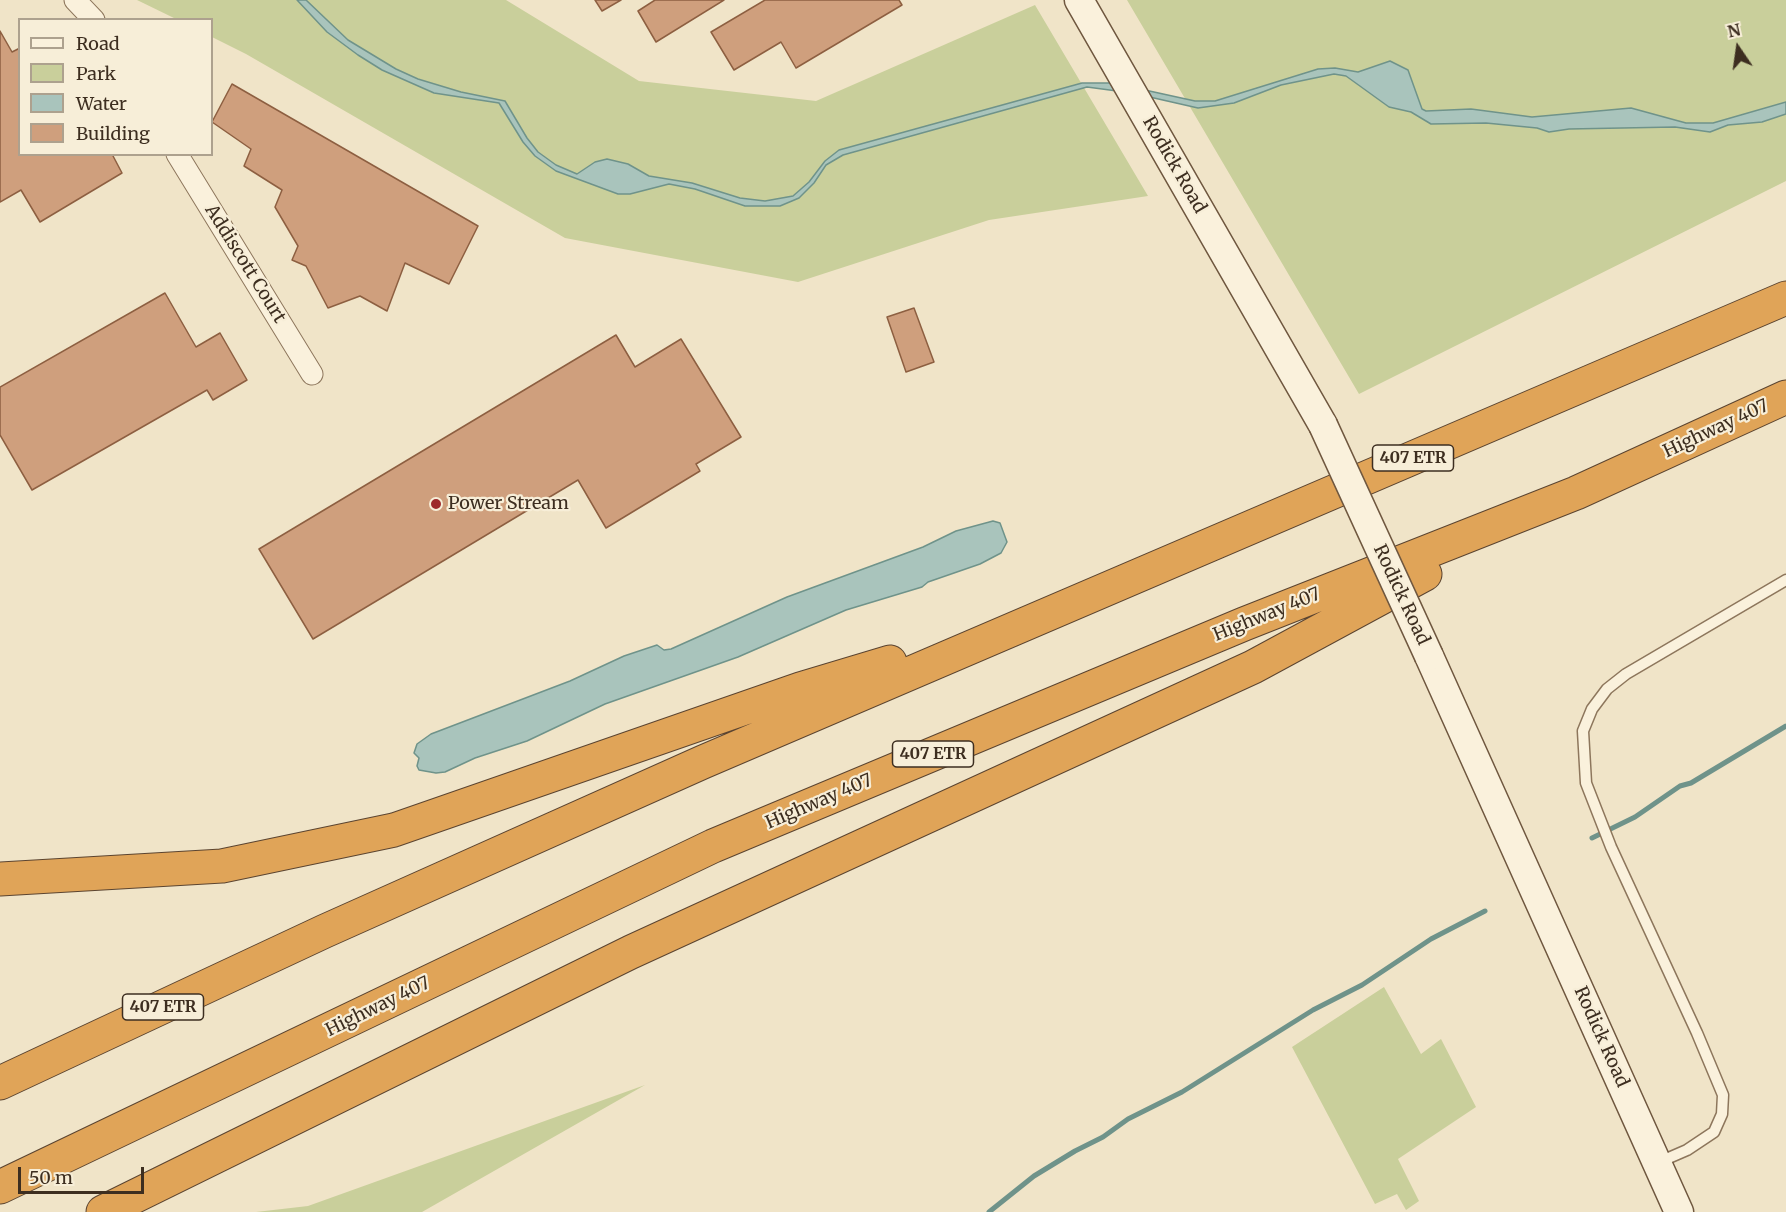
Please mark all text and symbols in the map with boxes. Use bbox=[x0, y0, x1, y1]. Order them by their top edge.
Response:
legend bbox=[18, 18, 213, 156]
north arrow bbox=[1708, 18, 1768, 78]
text: N bbox=[1726, 19, 1742, 42]
text: Road bbox=[76, 32, 120, 55]
text: Park bbox=[76, 62, 116, 85]
text: Water bbox=[76, 92, 127, 115]
street label: Rodick Road bbox=[1138, 113, 1210, 217]
text: Building bbox=[76, 122, 150, 145]
street label: Addiscott Court bbox=[200, 201, 290, 327]
street label: Highway 407 bbox=[1660, 395, 1772, 463]
road number: 407 ETR bbox=[1372, 445, 1454, 471]
place label: Power Stream bbox=[448, 493, 569, 515]
marker: Power Stream bbox=[429, 497, 443, 511]
street label: Rodick Road bbox=[1368, 541, 1434, 649]
street label: Highway 407 bbox=[1210, 584, 1324, 646]
road number: 407 ETR bbox=[892, 741, 974, 767]
street label: Highway 407 bbox=[762, 770, 876, 834]
street label: Highway 407 bbox=[322, 972, 434, 1042]
street label: Rodick Road bbox=[1569, 983, 1633, 1091]
road number: 407 ETR bbox=[122, 994, 204, 1020]
scale bar bbox=[21, 1155, 147, 1193]
text: 50 m bbox=[29, 1166, 73, 1189]

